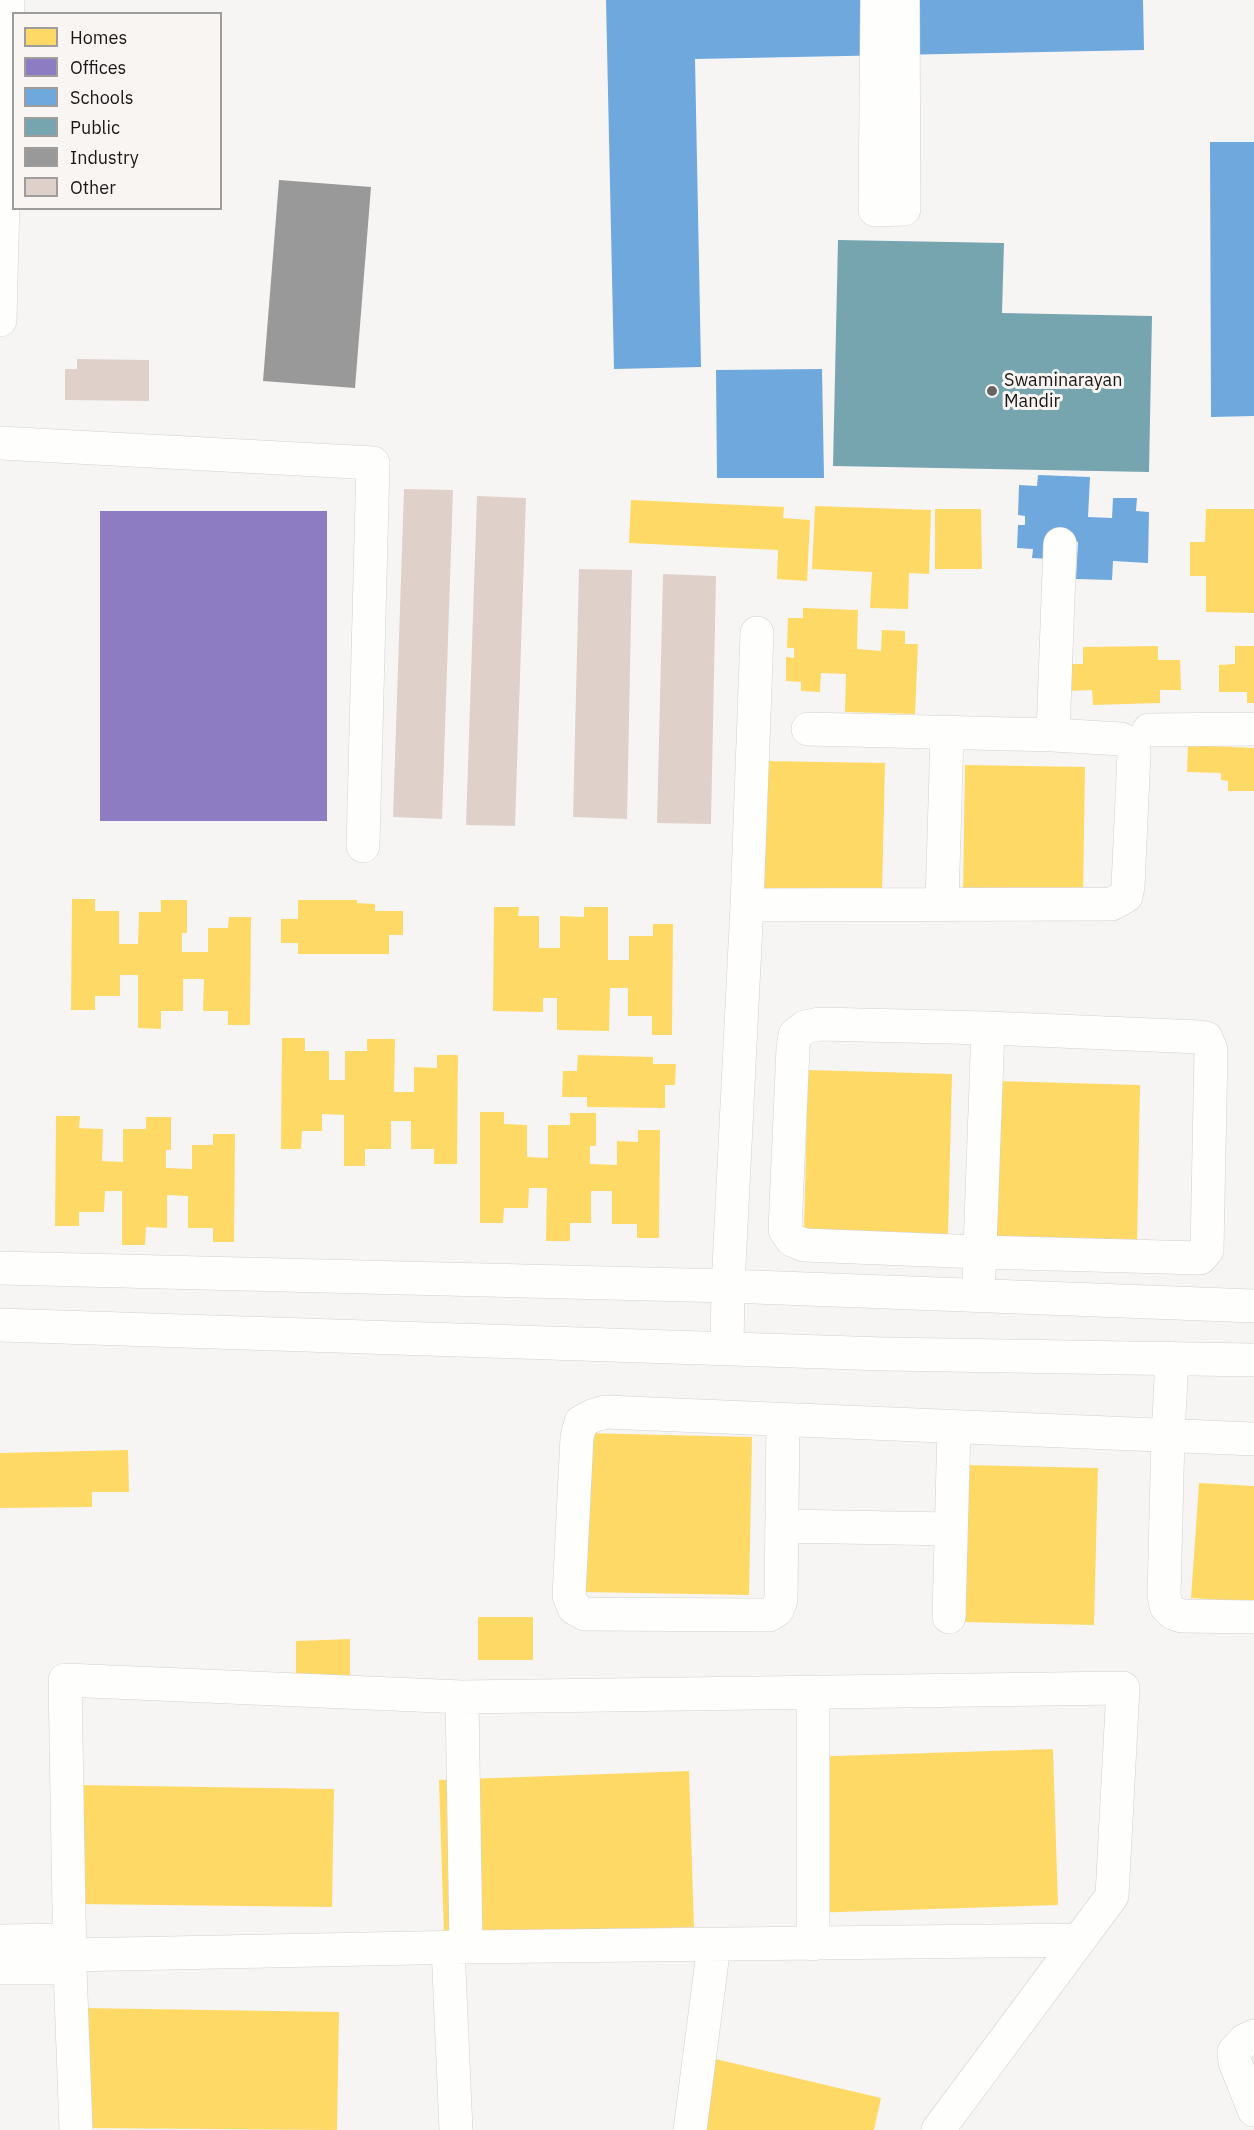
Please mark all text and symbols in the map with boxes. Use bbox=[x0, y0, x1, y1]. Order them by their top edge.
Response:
legend bbox=[12, 12, 222, 210]
text: Homes bbox=[70, 26, 127, 49]
text: Offices bbox=[70, 56, 126, 79]
text: Schools bbox=[70, 86, 134, 109]
text: Public bbox=[70, 116, 120, 139]
text: Industry bbox=[70, 146, 139, 169]
text: Other bbox=[70, 176, 116, 199]
place label: Swaminarayan Mandir bbox=[1004, 370, 1122, 412]
marker: Swaminarayan Mandir bbox=[985, 384, 999, 398]

